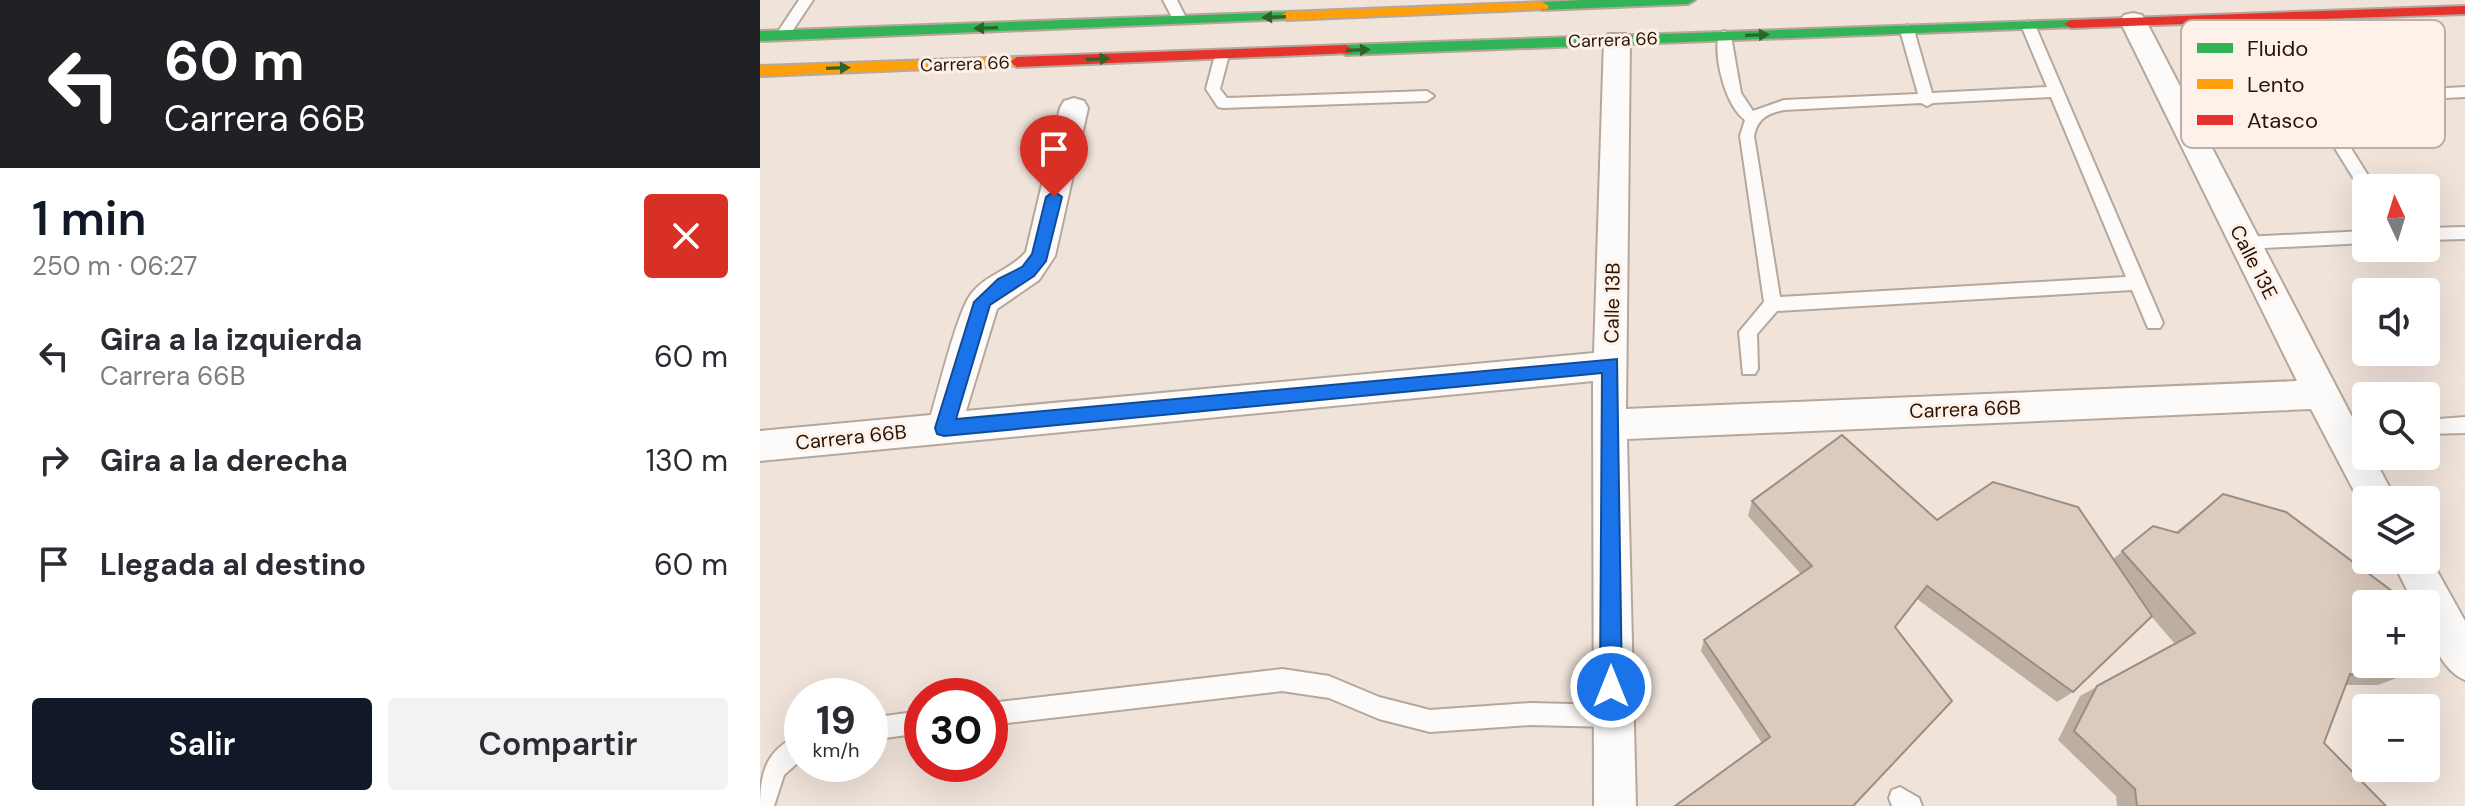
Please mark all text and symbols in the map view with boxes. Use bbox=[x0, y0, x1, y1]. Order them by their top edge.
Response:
one-way arrow bbox=[1261, 10, 1286, 23]
legend bbox=[2181, 20, 2445, 148]
one-way arrow bbox=[973, 21, 998, 34]
text: 60 m bbox=[164, 24, 305, 97]
street label: Carrera 66 bbox=[1568, 26, 1658, 54]
one-way arrow bbox=[1745, 29, 1770, 42]
icon: left bbox=[32, 32, 136, 136]
text: Fluido bbox=[2247, 34, 2308, 63]
one-way arrow bbox=[1346, 43, 1371, 56]
street label: Carrera 66 bbox=[920, 50, 1010, 78]
one-way arrow bbox=[1086, 53, 1111, 66]
one-way arrow bbox=[826, 62, 851, 75]
text: Lento bbox=[2247, 70, 2305, 99]
text: Carrera 66B bbox=[164, 95, 365, 142]
text: Atasco bbox=[2247, 106, 2318, 135]
pin bbox=[1020, 115, 1088, 197]
icon: arrive bbox=[1032, 127, 1076, 171]
north arrow bbox=[2352, 174, 2440, 262]
map controls bbox=[2352, 174, 2440, 782]
text: 1 min bbox=[32, 187, 147, 250]
button: close bbox=[644, 194, 728, 278]
street label: Calle 13E bbox=[2224, 220, 2284, 304]
text: 250 m · 06:27 bbox=[32, 249, 197, 283]
street label: Calle 13B bbox=[1598, 262, 1626, 344]
button: sound bbox=[2352, 278, 2440, 366]
text: Gira a la izquierda bbox=[100, 320, 362, 359]
icon: left bbox=[32, 334, 76, 378]
text: 60 m bbox=[654, 337, 728, 376]
text: Carrera 66B bbox=[100, 359, 245, 393]
button: search bbox=[2352, 382, 2440, 470]
street label: Carrera 66B bbox=[1909, 394, 2021, 424]
street label: Carrera 66B bbox=[794, 418, 908, 456]
icon: right bbox=[32, 438, 76, 482]
text: Gira a la derecha bbox=[100, 441, 348, 480]
text: 130 m bbox=[646, 441, 728, 480]
button: layers bbox=[2352, 486, 2440, 574]
icon: arrive bbox=[32, 542, 76, 586]
text: Llegada al destino bbox=[100, 545, 366, 584]
text: 60 m bbox=[654, 545, 728, 584]
button: + bbox=[2352, 590, 2440, 678]
position arrow bbox=[1569, 645, 1653, 729]
speed limit sign: 30 bbox=[904, 678, 1008, 782]
text: 19 bbox=[816, 694, 856, 746]
button: − bbox=[2352, 694, 2440, 782]
button: Salir bbox=[32, 698, 372, 790]
button: Compartir bbox=[388, 698, 728, 790]
text: km/h bbox=[812, 737, 860, 763]

